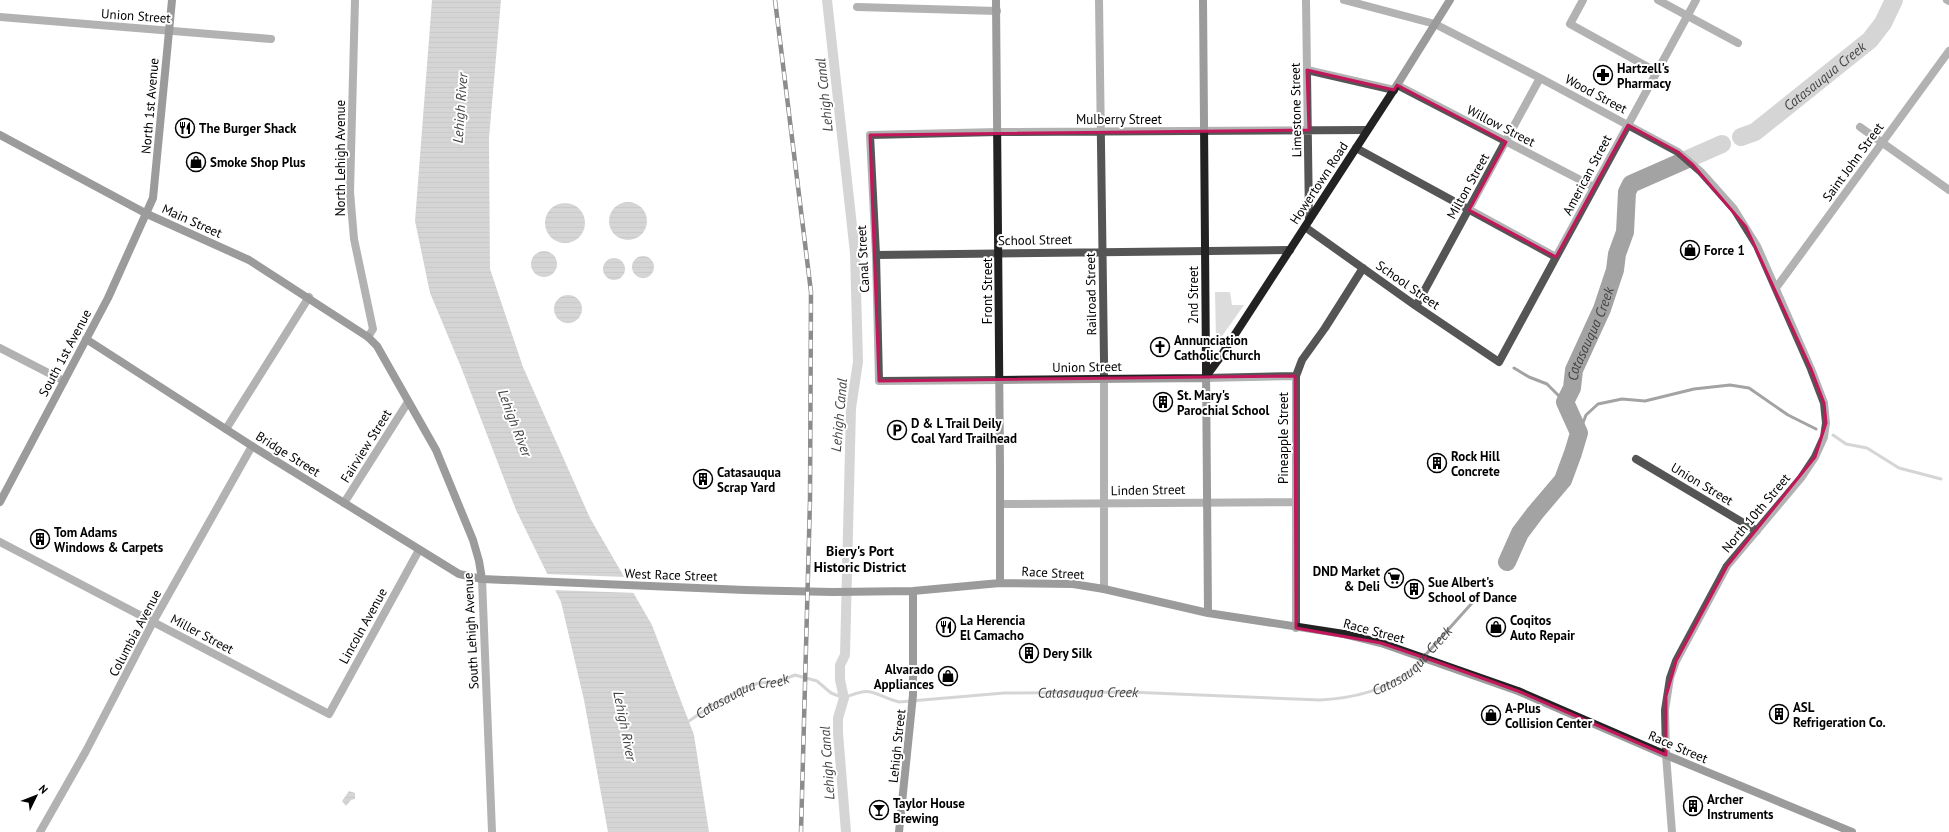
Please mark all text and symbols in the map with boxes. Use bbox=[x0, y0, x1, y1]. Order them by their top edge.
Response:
street label: Union Street bbox=[101, 5, 172, 27]
water label: Catasauqua Creek bbox=[1780, 37, 1870, 115]
street label: North 1st Avenue bbox=[137, 57, 163, 155]
water label: Lehigh Canal bbox=[811, 57, 837, 133]
place label: Hartzell's Pharmacy bbox=[1617, 60, 1672, 92]
street label: Limestone Street bbox=[1287, 62, 1305, 157]
pharmacy icon: Hartzell's Pharmacy bbox=[1592, 64, 1614, 86]
water label: Lehigh River bbox=[449, 71, 472, 144]
street label: Wood Street bbox=[1562, 71, 1630, 118]
street label: North Lehigh Avenue bbox=[332, 100, 349, 216]
street label: Willow Street bbox=[1464, 101, 1539, 151]
street label: Mulberry Street bbox=[1076, 111, 1162, 128]
restaurant icon: The Burger Shack bbox=[174, 117, 196, 139]
street label: Saint John Street bbox=[1819, 119, 1888, 205]
place label: The Burger Shack bbox=[199, 120, 297, 137]
street label: American Street bbox=[1559, 131, 1616, 218]
street label: Howertown Road bbox=[1286, 138, 1352, 228]
street label: Milton Street bbox=[1443, 150, 1493, 222]
shop icon: Smoke Shop Plus bbox=[185, 151, 207, 173]
place label: Smoke Shop Plus bbox=[210, 154, 306, 171]
street label: Main Street bbox=[159, 200, 225, 242]
street label: Canal Street bbox=[853, 224, 873, 293]
street label: School Street bbox=[998, 231, 1073, 249]
shop icon: Force 1 bbox=[1679, 239, 1701, 261]
place label: Force 1 bbox=[1704, 242, 1745, 259]
street label: Railroad Street bbox=[1082, 252, 1100, 336]
street label: Front Street bbox=[979, 257, 996, 324]
street label: School Street bbox=[1373, 257, 1444, 314]
street label: 2nd Street bbox=[1185, 265, 1202, 324]
water label: Catasauqua Creek bbox=[1564, 284, 1618, 382]
street label: South 1st Avenue bbox=[35, 306, 95, 400]
place label: Annunciation Catholic Church bbox=[1174, 332, 1261, 364]
church icon: Annunciation Catholic Church bbox=[1149, 336, 1171, 358]
street label: Union Street bbox=[1052, 358, 1123, 376]
water label: Lehigh Canal bbox=[827, 377, 851, 453]
water label: Lehigh River bbox=[494, 387, 537, 460]
place label: St. Mary's Parochial School bbox=[1177, 387, 1269, 419]
building icon: St. Mary's Parochial School bbox=[1152, 391, 1174, 413]
street label: Pineapple Street bbox=[1275, 391, 1292, 484]
street label: Fairview Street bbox=[337, 406, 396, 486]
place label: D & L Trail Deily Coal Yard Trailhead bbox=[911, 415, 1017, 447]
parking icon: D & L Trail Deily Coal Yard Trailhead bbox=[886, 419, 908, 441]
street label: Bridge Street bbox=[253, 428, 324, 481]
place label: Rock Hill Concrete bbox=[1451, 448, 1500, 480]
building icon: Rock Hill Concrete bbox=[1426, 452, 1448, 474]
street label: Union Street bbox=[1668, 459, 1737, 510]
place label: Catasauqua Scrap Yard bbox=[717, 464, 781, 496]
building icon: Catasauqua Scrap Yard bbox=[692, 468, 714, 490]
street label: North 10th Street bbox=[1718, 470, 1794, 556]
street label: Linden Street bbox=[1111, 481, 1186, 499]
place label: Tom Adams Windows & Carpets bbox=[54, 524, 164, 556]
building icon: Tom Adams Windows & Carpets bbox=[29, 528, 51, 550]
district label: Biery's Port Historic District bbox=[814, 542, 906, 576]
street label: Race Street bbox=[1021, 563, 1085, 583]
place label: DND Market & Deli bbox=[1313, 563, 1380, 595]
street label: West Race Street bbox=[624, 565, 718, 585]
supermarket icon: DND Market & Deli bbox=[1383, 567, 1405, 589]
street label: South Lehigh Avenue bbox=[459, 572, 483, 690]
place label: Sue Albert's School of Dance bbox=[1428, 574, 1517, 606]
building icon: Sue Albert's School of Dance bbox=[1403, 578, 1425, 600]
street label: Lincoln Avenue bbox=[335, 585, 391, 667]
street label: Columbia Avenue bbox=[105, 587, 165, 679]
street label: Miller Street bbox=[168, 610, 237, 658]
place label: La Herencia El Camacho bbox=[960, 612, 1025, 644]
place label: Coqitos Auto Repair bbox=[1510, 612, 1575, 644]
street label: Race Street bbox=[1341, 615, 1407, 648]
restaurant icon: La Herencia El Camacho bbox=[935, 616, 957, 638]
shop icon: Coqitos Auto Repair bbox=[1485, 616, 1507, 638]
water label: Catasauqua Creek bbox=[1370, 622, 1456, 699]
building icon: Dery Silk bbox=[1018, 642, 1040, 664]
place label: Dery Silk bbox=[1043, 645, 1093, 662]
place label: Alvarado Appliances bbox=[874, 661, 935, 693]
shop icon: Alvarado Appliances bbox=[937, 665, 959, 687]
water label: Catasauqua Creek bbox=[692, 669, 792, 723]
water label: Catasauqua Creek bbox=[1038, 683, 1139, 702]
water label: Lehigh River bbox=[609, 690, 641, 764]
place label: ASL Refrigeration Co. bbox=[1793, 699, 1886, 731]
place label: A-Plus Collision Center bbox=[1505, 700, 1593, 732]
building icon: ASL Refrigeration Co. bbox=[1768, 703, 1790, 725]
shop icon: A-Plus Collision Center bbox=[1480, 704, 1502, 726]
street label: Lehigh Street bbox=[885, 708, 909, 784]
water label: Lehigh Canal bbox=[815, 725, 839, 800]
street label: Race Street bbox=[1646, 727, 1711, 767]
north arrow bbox=[16, 776, 56, 816]
text: N bbox=[36, 782, 51, 797]
place label: Archer Instruments bbox=[1707, 791, 1774, 823]
place label: Taylor House Brewing bbox=[893, 795, 965, 827]
building icon: Archer Instruments bbox=[1682, 795, 1704, 817]
bar icon: Taylor House Brewing bbox=[868, 799, 890, 821]

